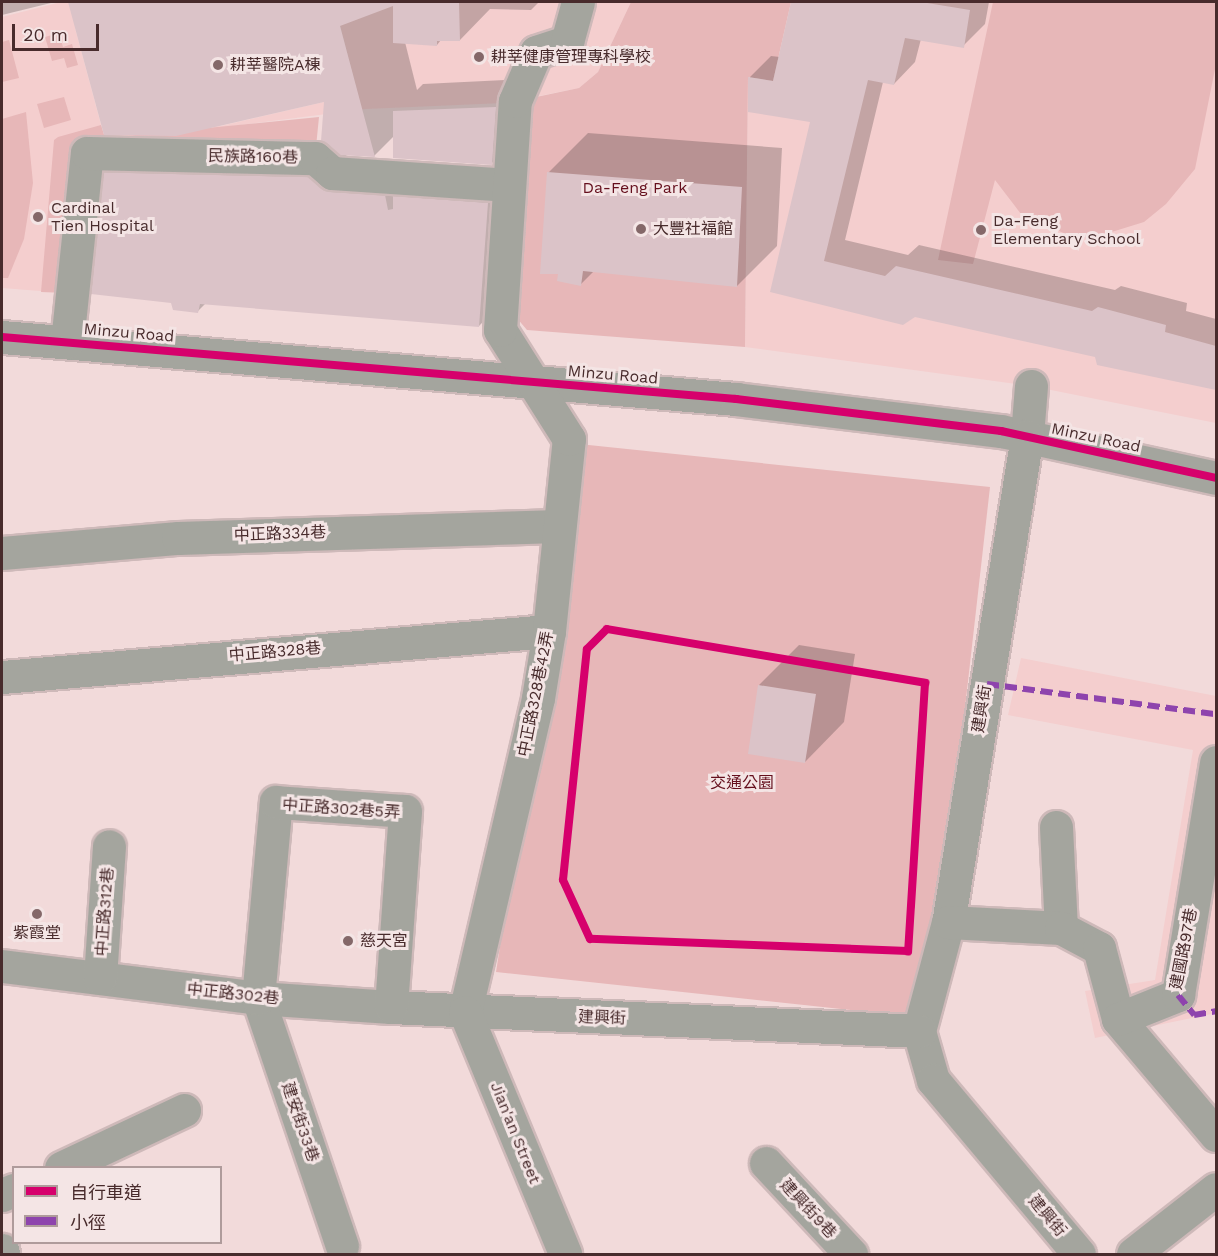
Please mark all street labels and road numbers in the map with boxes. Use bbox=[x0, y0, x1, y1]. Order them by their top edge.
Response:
street label: 民族路160巷 bbox=[208, 147, 298, 167]
street label: Minzu Road bbox=[83, 319, 175, 347]
street label: Minzu Road bbox=[567, 361, 659, 389]
street label: Minzu Road bbox=[1050, 419, 1142, 457]
street label: 中正路334巷 bbox=[233, 523, 327, 545]
street label: 中正路328巷42弄 bbox=[514, 630, 558, 758]
street label: 中正路328巷 bbox=[228, 638, 322, 666]
street label: 建興街 bbox=[969, 684, 995, 734]
street label: 中正路302巷5弄 bbox=[282, 795, 400, 823]
street label: 中正路312巷 bbox=[92, 867, 118, 957]
street label: 建國路97巷 bbox=[1167, 907, 1201, 991]
street label: 中正路302巷 bbox=[186, 980, 280, 1008]
street label: 建興街 bbox=[578, 1008, 626, 1028]
street label: Jian'an Street bbox=[486, 1079, 544, 1187]
street label: 建安街33巷 bbox=[277, 1080, 323, 1164]
street label: 建興街9巷 bbox=[776, 1175, 840, 1243]
street label: 建興街 bbox=[1024, 1191, 1070, 1241]

